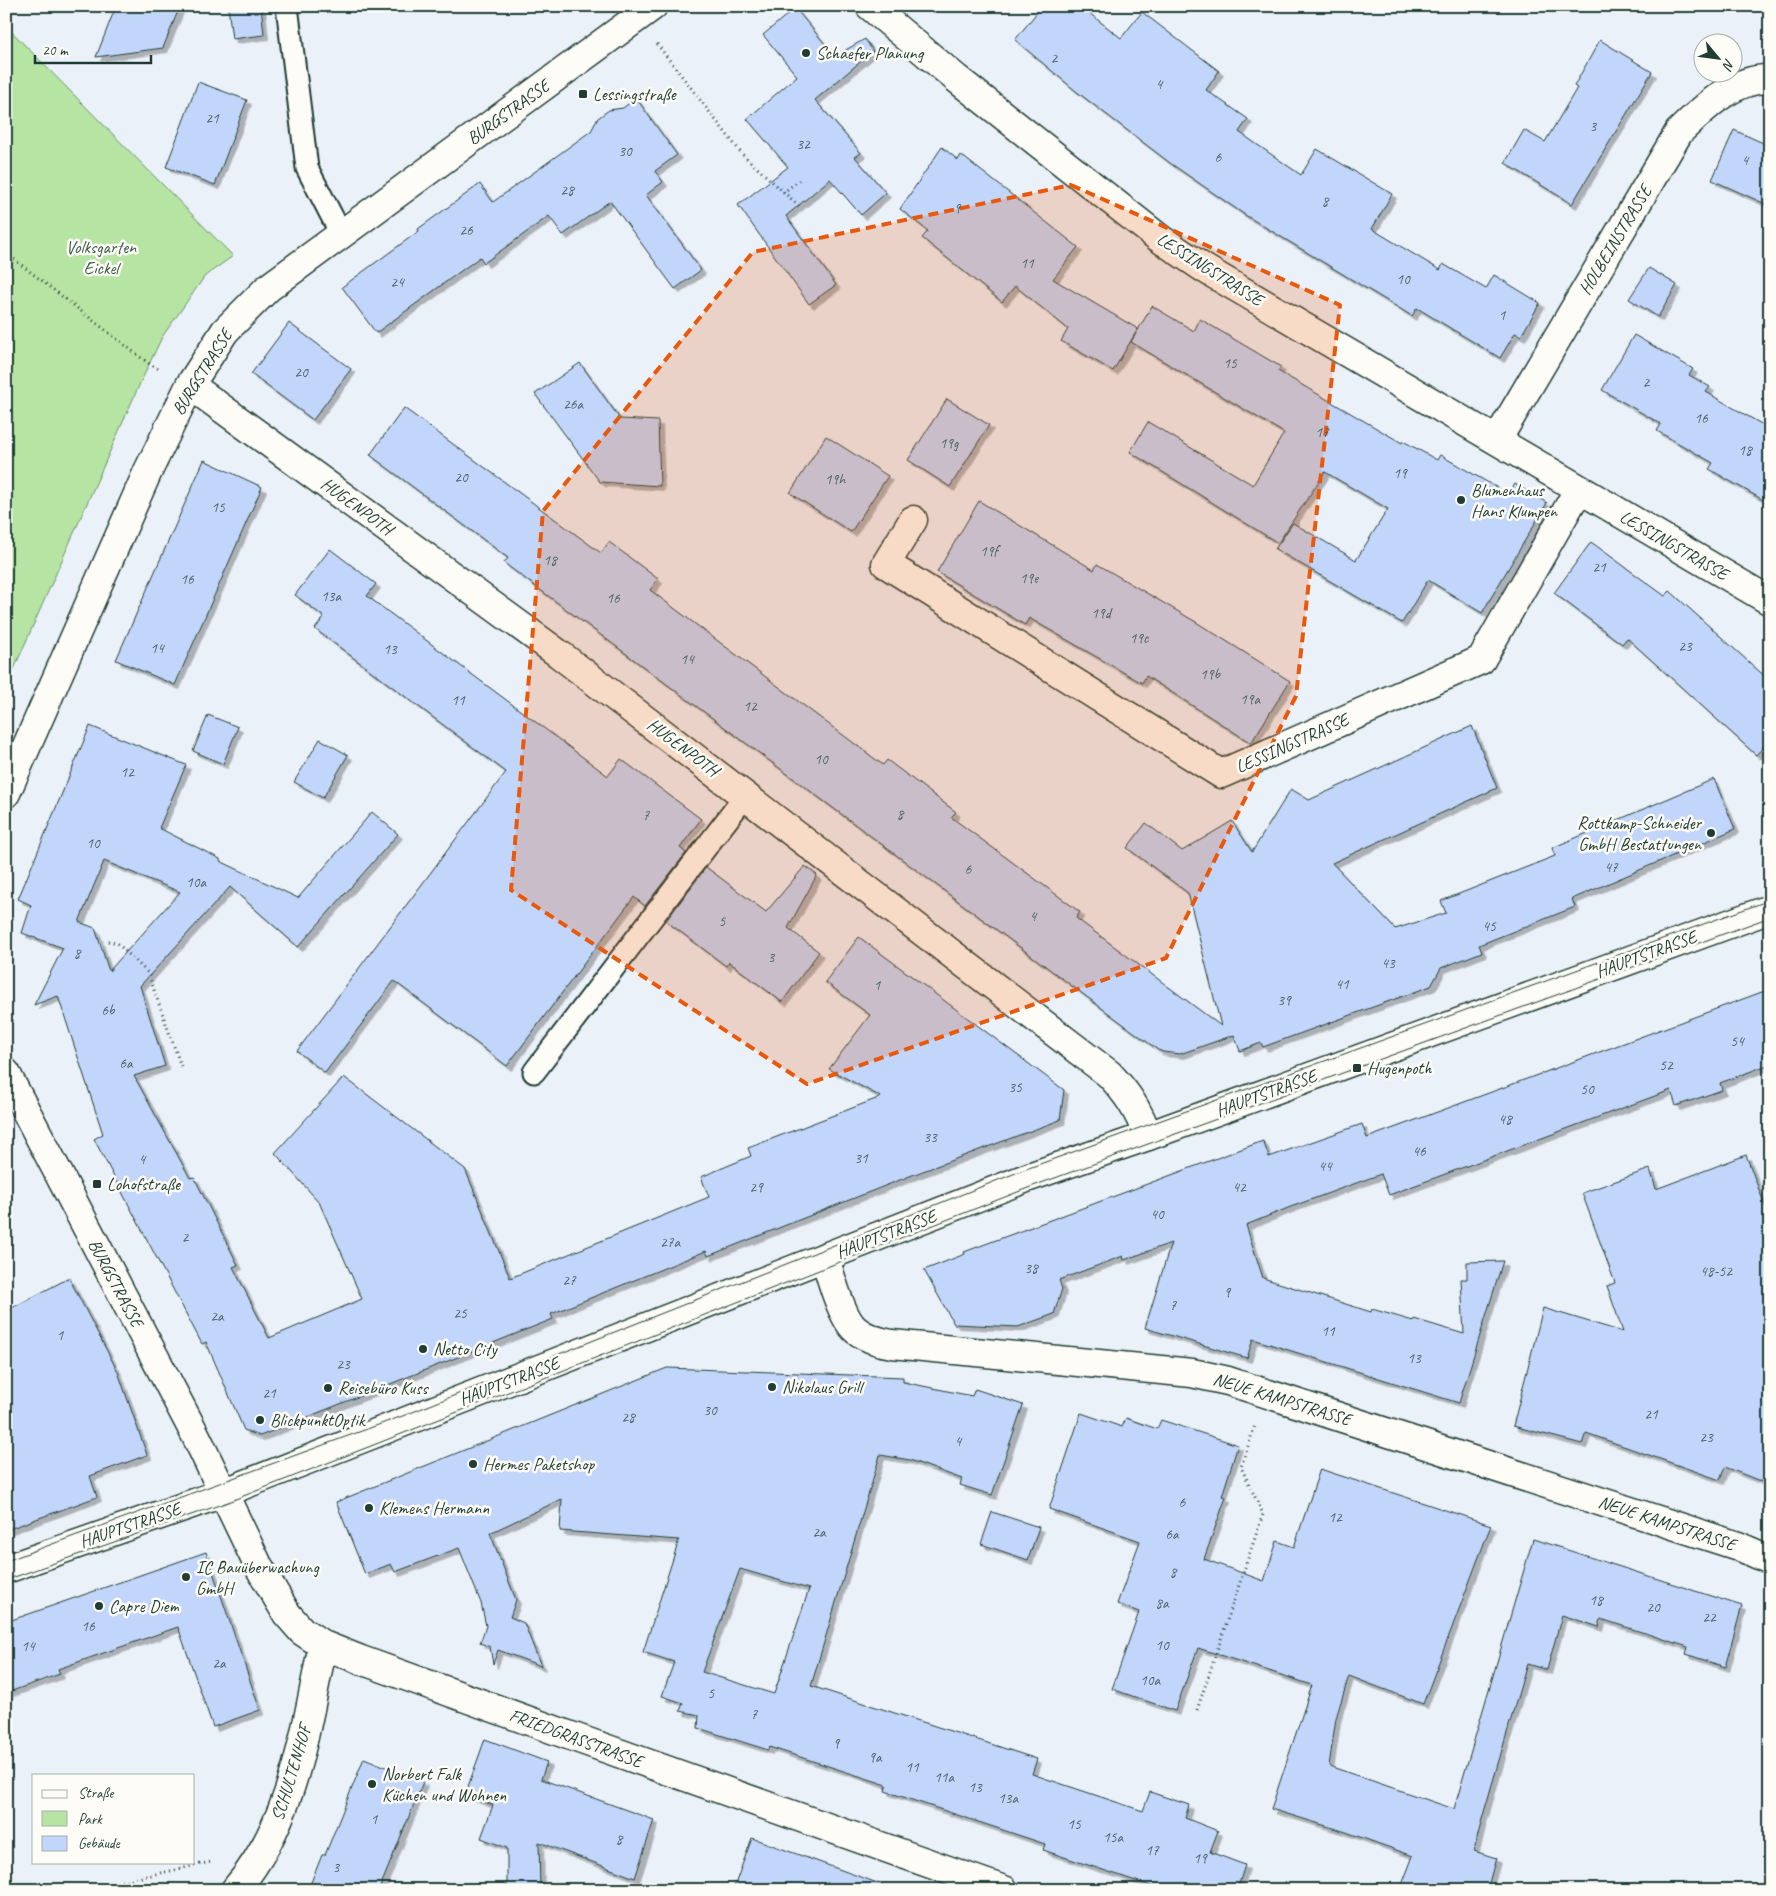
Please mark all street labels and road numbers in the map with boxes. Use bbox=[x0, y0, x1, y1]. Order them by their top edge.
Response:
street label: BURGSTRASSE bbox=[462, 73, 555, 149]
street label: HOLBEINSTRASSE bbox=[1574, 179, 1657, 299]
street label: LESSINGSTRASSE bbox=[1153, 228, 1269, 312]
street label: BURGSTRASSE bbox=[167, 323, 238, 419]
street label: HUGENPOTH bbox=[317, 473, 400, 541]
street label: LESSINGSTRASSE bbox=[1616, 505, 1734, 586]
street label: LESSINGSTRASSE bbox=[1232, 707, 1354, 778]
street label: HUGENPOTH bbox=[643, 713, 725, 783]
street label: HAUPTSTRASSE bbox=[1593, 925, 1702, 982]
street label: HAUPTSTRASSE bbox=[1213, 1064, 1322, 1121]
street label: HAUPTSTRASSE bbox=[833, 1204, 942, 1263]
street label: BURGSTRASSE bbox=[84, 1235, 149, 1333]
street label: HAUPTSTRASSE bbox=[456, 1351, 565, 1410]
street label: NEUE KAMPSTRASSE bbox=[1210, 1368, 1356, 1431]
street label: NEUE KAMPSTRASSE bbox=[1596, 1490, 1740, 1556]
street label: HAUPTSTRASSE bbox=[77, 1497, 186, 1553]
street label: FRIEDGRASSTRASSE bbox=[506, 1704, 648, 1773]
street label: SCHULTENHOF bbox=[266, 1718, 317, 1823]

